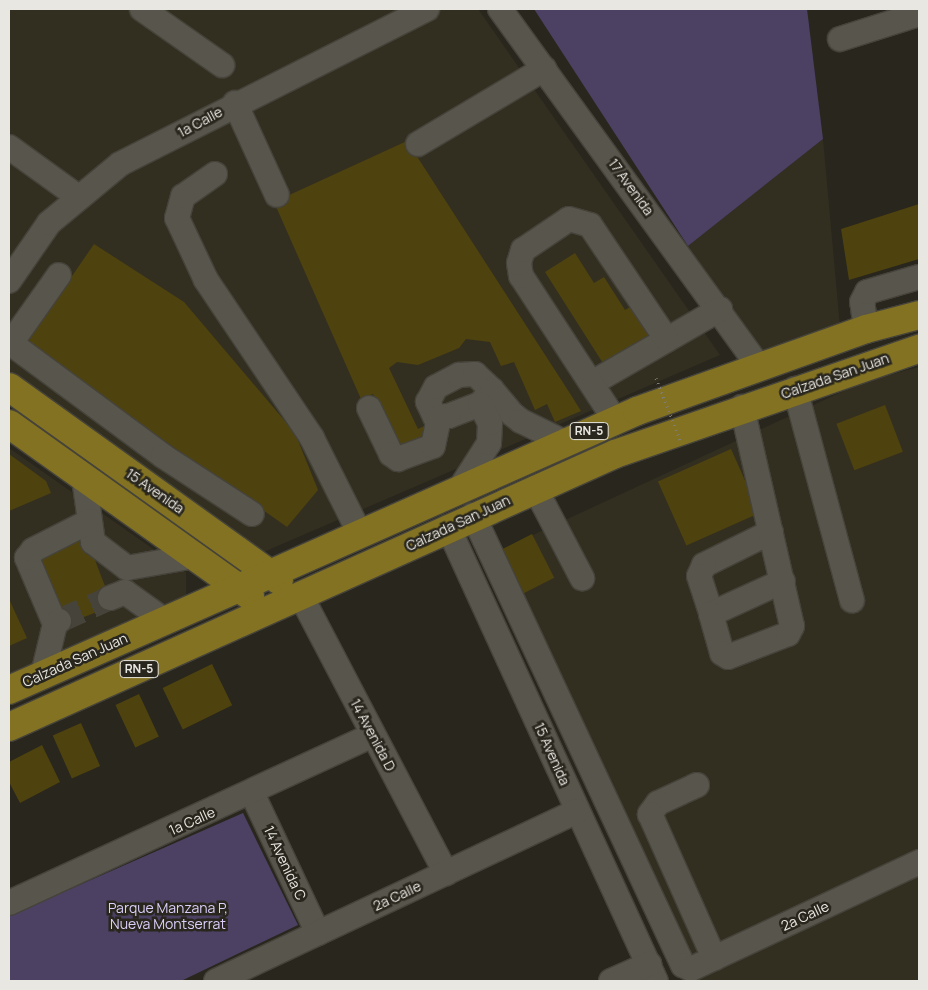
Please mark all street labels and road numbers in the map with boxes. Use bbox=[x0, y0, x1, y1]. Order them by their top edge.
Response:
street label: 1a Calle bbox=[175, 103, 225, 141]
street label: 17 Avenida bbox=[605, 155, 657, 219]
street label: Calzada San Juan bbox=[779, 350, 891, 402]
road number: RN-5 bbox=[569, 422, 609, 441]
street label: 15 Avenida bbox=[123, 465, 187, 517]
street label: Calzada San Juan bbox=[403, 491, 513, 555]
street label: Calzada San Juan bbox=[20, 629, 130, 691]
road number: RN-5 bbox=[119, 660, 159, 679]
street label: 14 Avenida D bbox=[347, 696, 399, 774]
street label: 15 Avenida bbox=[531, 720, 573, 788]
street label: 1a Calle bbox=[166, 803, 218, 839]
street label: 14 Avenida C bbox=[260, 823, 310, 903]
street label: 2a Calle bbox=[370, 878, 424, 914]
street label: 2a Calle bbox=[778, 898, 832, 934]

